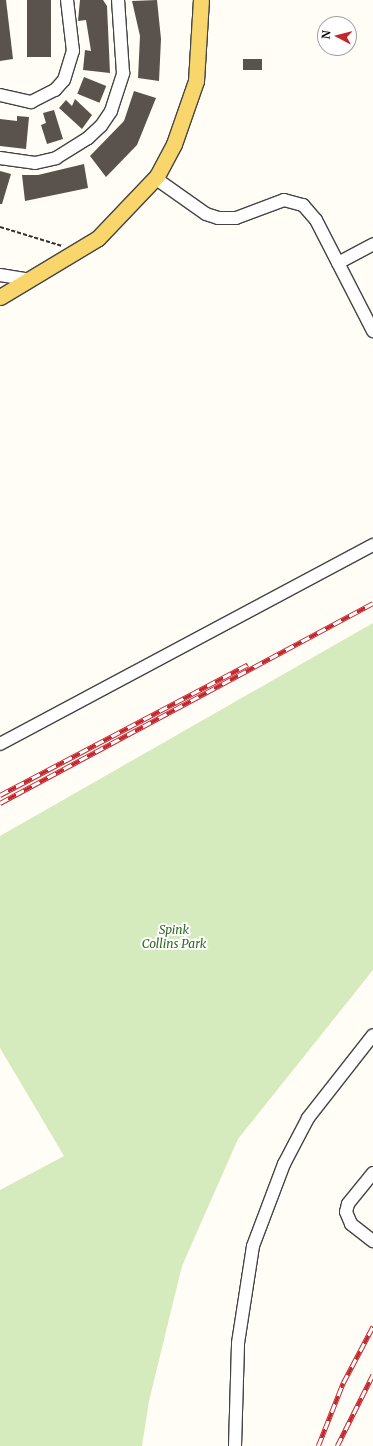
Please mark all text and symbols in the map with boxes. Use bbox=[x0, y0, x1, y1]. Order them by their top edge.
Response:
north arrow bbox=[317, 16, 357, 56]
text: N bbox=[319, 29, 334, 40]
park label: Spink Collins Park bbox=[142, 923, 206, 951]

